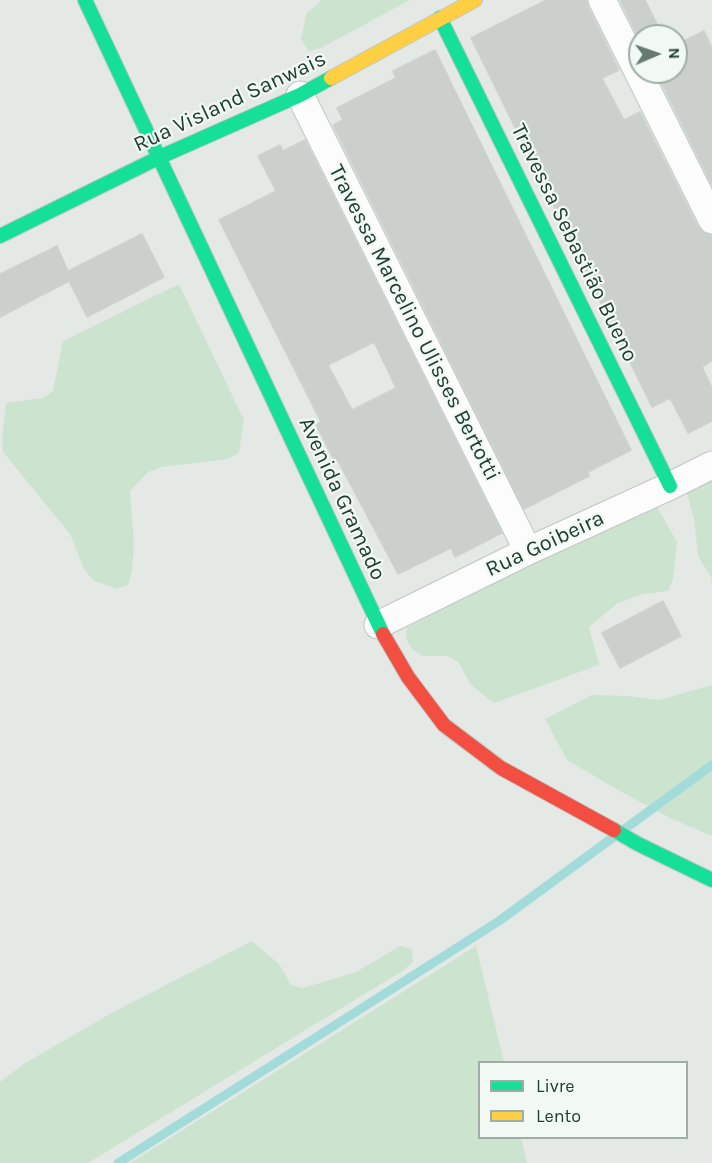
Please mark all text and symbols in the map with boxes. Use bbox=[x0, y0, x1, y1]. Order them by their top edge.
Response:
north arrow bbox=[628, 24, 688, 84]
street label: Rua Visland Sanwais bbox=[130, 46, 330, 158]
text: N bbox=[665, 47, 684, 59]
street label: Travessa Sebastião Bueno bbox=[505, 120, 643, 366]
street label: Travessa Marcelino Ulisses Bertotti bbox=[322, 160, 506, 486]
street label: Avenida Gramado bbox=[293, 413, 391, 585]
street label: Rua Goibeira bbox=[481, 505, 609, 583]
legend bbox=[478, 1061, 688, 1139]
text: Livre bbox=[536, 1075, 575, 1097]
text: Lento bbox=[536, 1105, 581, 1127]

